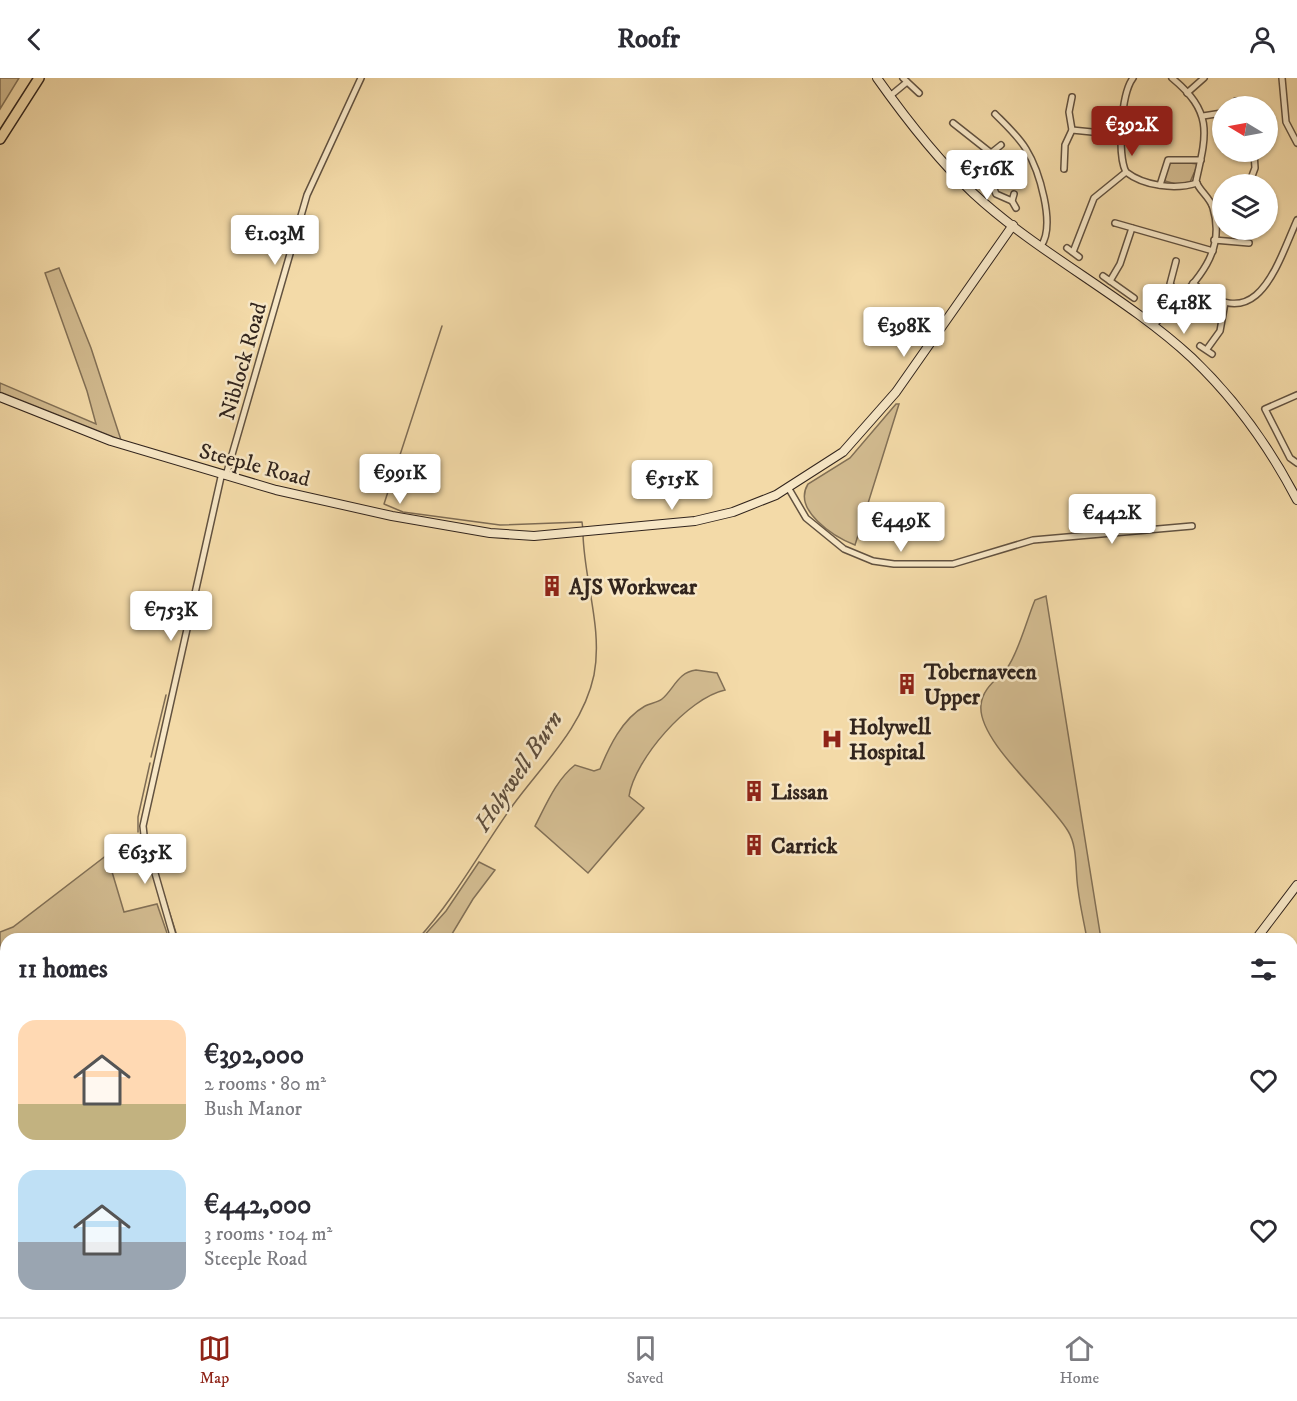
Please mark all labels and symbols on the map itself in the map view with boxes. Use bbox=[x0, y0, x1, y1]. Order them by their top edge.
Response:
north arrow bbox=[1212, 96, 1278, 162]
pin: €392K bbox=[1090, 106, 1174, 157]
pin: €516K bbox=[945, 150, 1029, 201]
pin: €1.03M bbox=[226, 215, 324, 266]
pin: €418K bbox=[1142, 284, 1226, 335]
street label: Niblock Road bbox=[214, 299, 273, 423]
pin: €398K bbox=[862, 307, 946, 358]
street label: Steeple Road bbox=[196, 438, 313, 493]
pin: €991K bbox=[358, 454, 442, 505]
pin: €515K bbox=[630, 460, 714, 511]
pin: €442K bbox=[1070, 494, 1154, 545]
pin: €449K bbox=[859, 502, 943, 553]
building icon: AJS Workwear bbox=[540, 574, 564, 598]
place label: AJS Workwear bbox=[568, 574, 698, 601]
pin: €753K bbox=[129, 591, 213, 642]
place label: Tobernaveen Upper bbox=[923, 659, 1037, 711]
building icon: Tobernaveen Upper bbox=[895, 672, 919, 696]
water label: Holywell Burn bbox=[467, 706, 570, 838]
place label: Holywell Hospital bbox=[849, 714, 931, 766]
hospital icon: Holywell Hospital bbox=[820, 727, 844, 751]
building icon: Lissan bbox=[742, 779, 766, 803]
place label: Lissan bbox=[771, 779, 829, 806]
building icon: Carrick bbox=[742, 833, 766, 857]
place label: Carrick bbox=[771, 833, 838, 860]
pin: €635K bbox=[103, 834, 187, 885]

